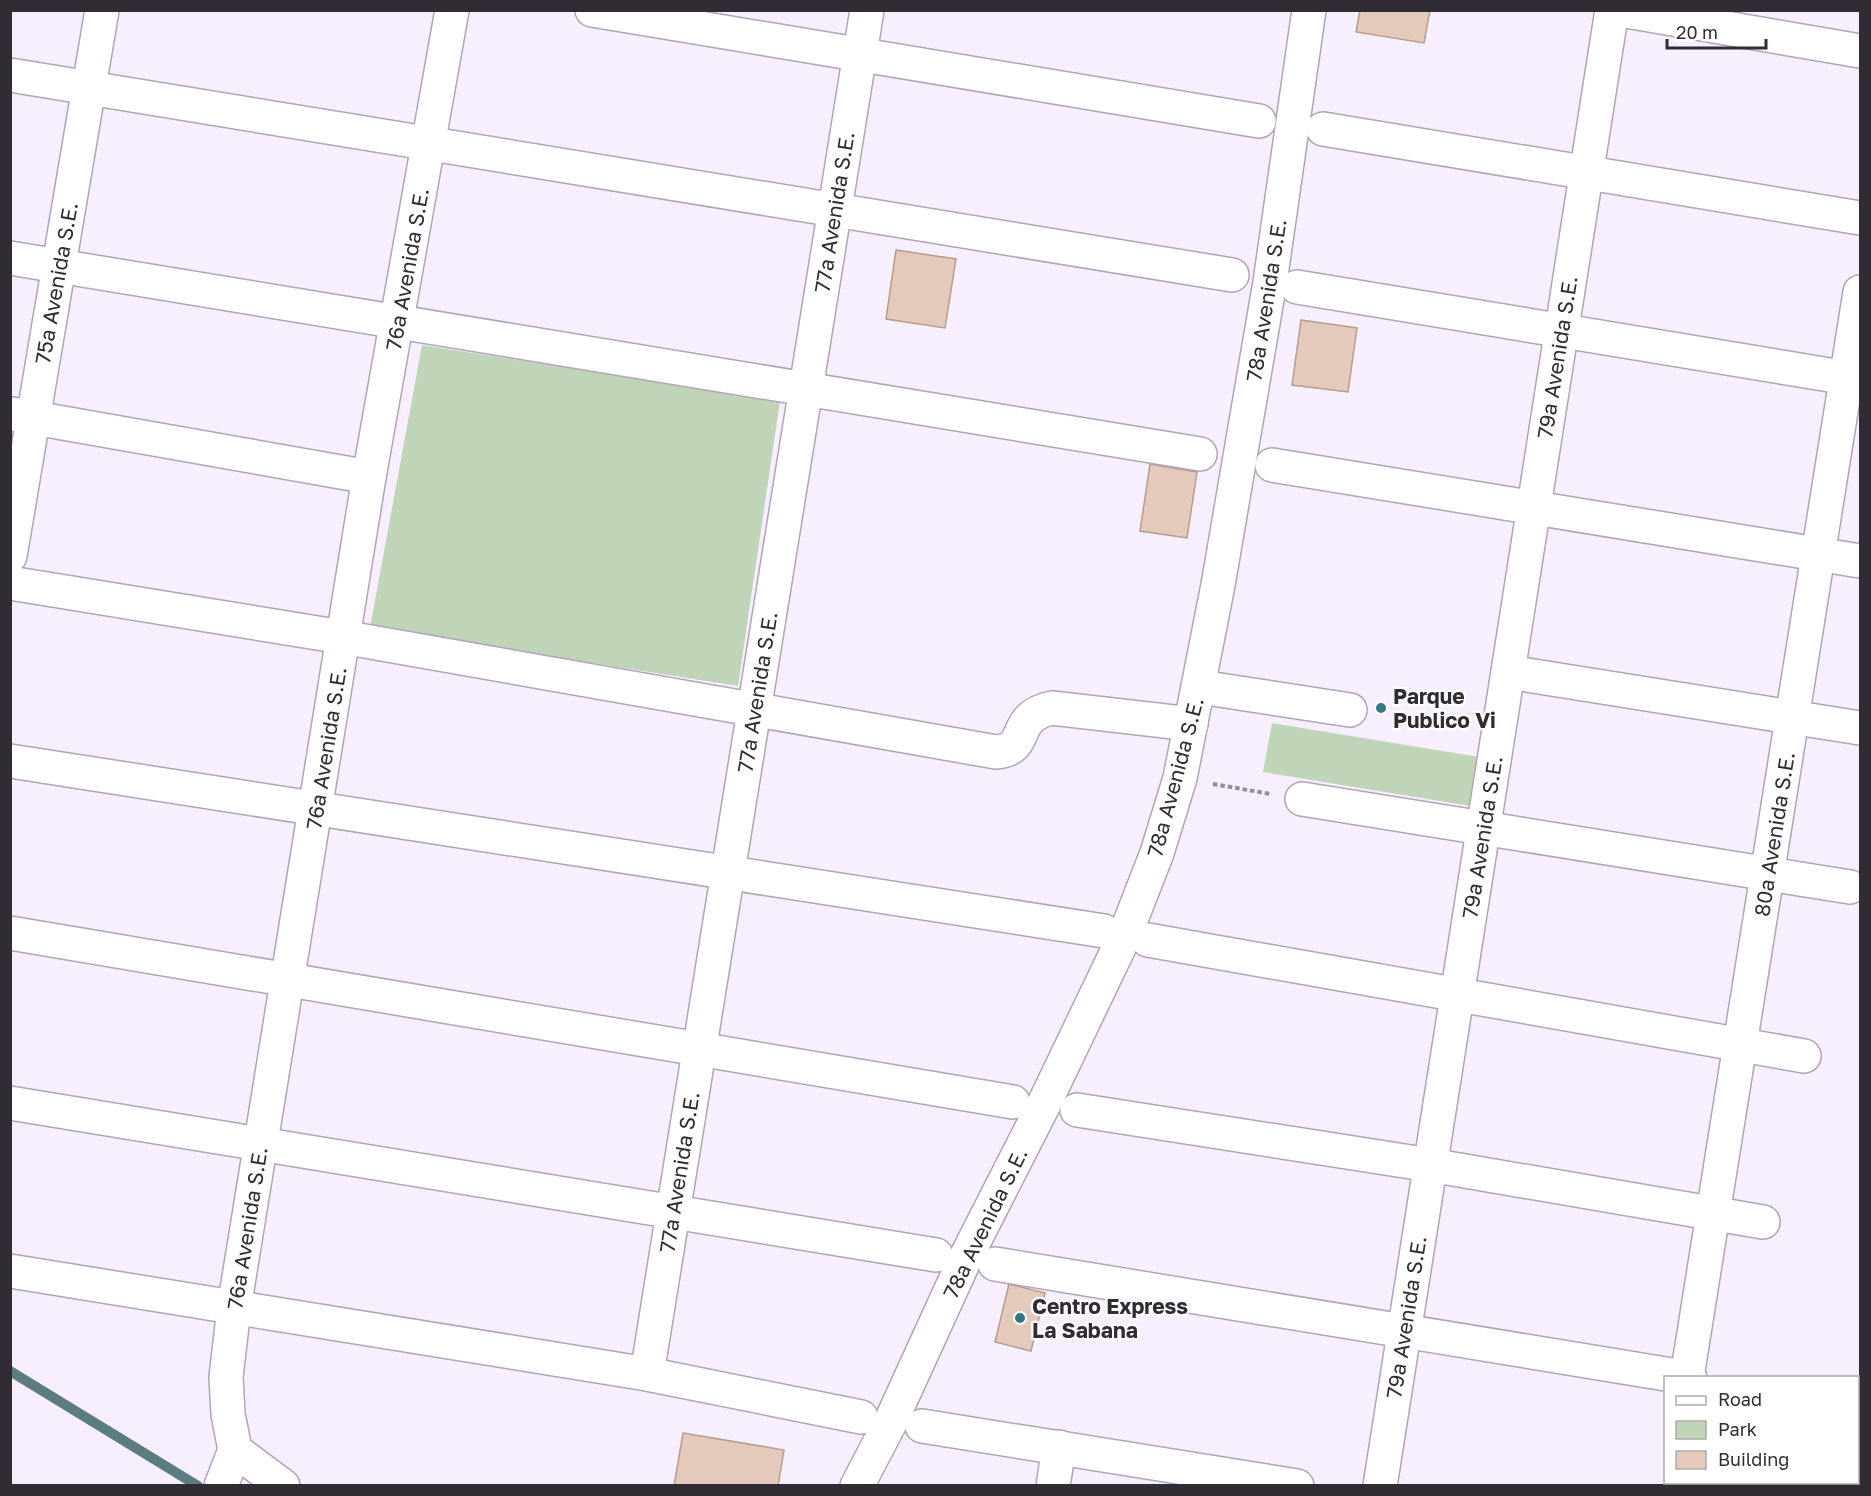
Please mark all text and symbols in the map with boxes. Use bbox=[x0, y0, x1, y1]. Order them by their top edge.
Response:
scale bar bbox=[1667, 12, 1766, 50]
text: 20 m bbox=[1676, 21, 1718, 43]
street label: 77a Avenida S.E. bbox=[808, 130, 860, 294]
street label: 76a Avenida S.E. bbox=[380, 186, 434, 352]
street label: 75a Avenida S.E. bbox=[29, 200, 83, 366]
street label: 78a Avenida S.E. bbox=[1240, 217, 1292, 383]
street label: 79a Avenida S.E. bbox=[1531, 274, 1583, 440]
street label: 77a Avenida S.E. bbox=[731, 610, 783, 774]
street label: 76a Avenida S.E. bbox=[300, 665, 352, 831]
place label: Parque Publico Vi bbox=[1393, 683, 1496, 733]
street label: 78a Avenida S.E. bbox=[1141, 694, 1209, 860]
marker: Parque Publico Vi bbox=[1374, 701, 1388, 715]
street label: 80a Avenida S.E. bbox=[1748, 750, 1800, 918]
street label: 79a Avenida S.E. bbox=[1456, 754, 1508, 920]
street label: 77a Avenida S.E. bbox=[653, 1090, 705, 1254]
street label: 78a Avenida S.E. bbox=[937, 1143, 1033, 1303]
street label: 76a Avenida S.E. bbox=[221, 1145, 273, 1311]
street label: 79a Avenida S.E. bbox=[1380, 1234, 1432, 1400]
place label: Centro Express La Sabana bbox=[1032, 1293, 1188, 1343]
marker: Centro Express La Sabana bbox=[1013, 1311, 1027, 1325]
legend bbox=[1664, 1376, 1859, 1484]
text: Road bbox=[1718, 1388, 1762, 1410]
text: Park bbox=[1718, 1418, 1757, 1440]
text: Building bbox=[1718, 1448, 1789, 1470]

